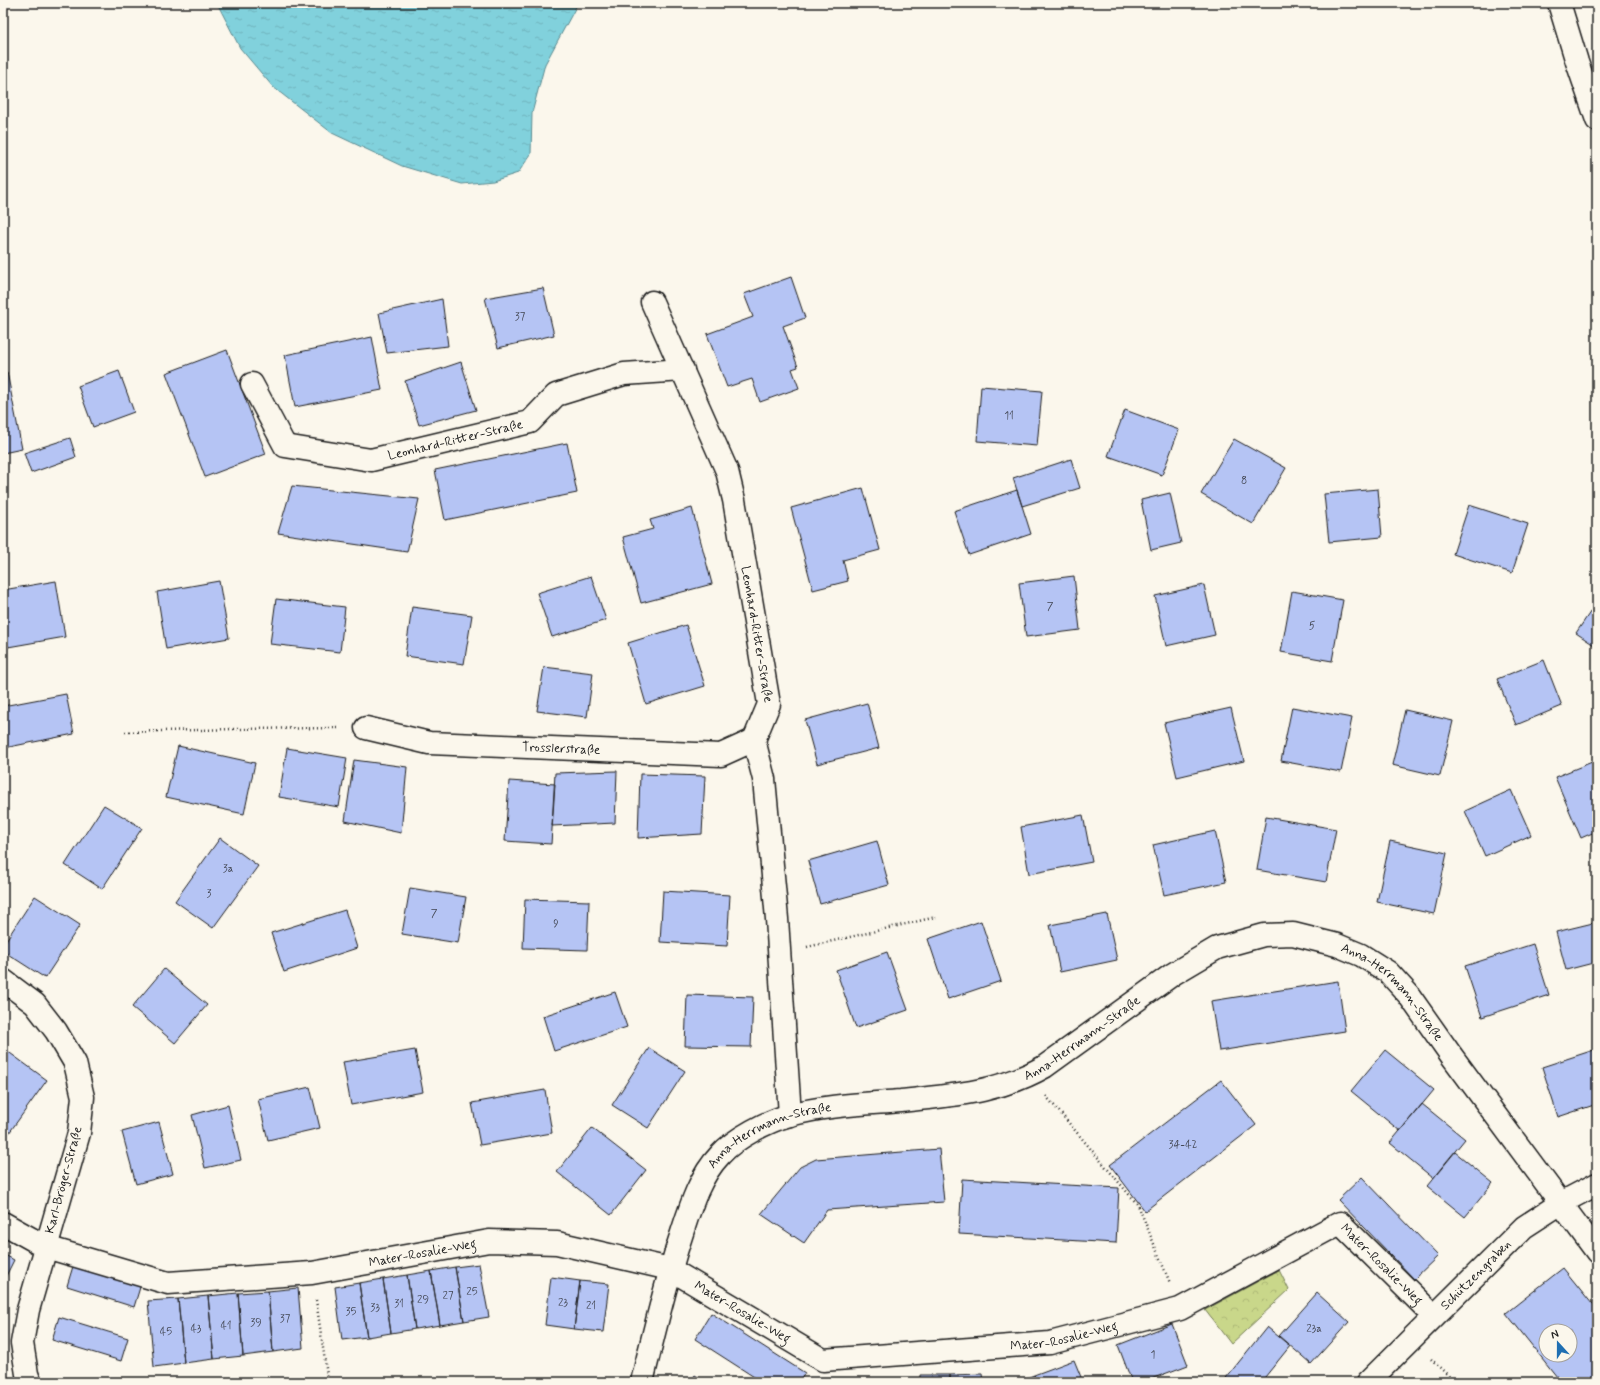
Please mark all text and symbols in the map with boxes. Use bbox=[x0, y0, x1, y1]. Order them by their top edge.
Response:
house number: 37 bbox=[515, 310, 526, 324]
house number: 11 bbox=[1004, 409, 1014, 423]
street label: Leonhard-Ritter-Straße bbox=[386, 416, 525, 464]
house number: 8 bbox=[1241, 474, 1247, 488]
street label: Leonhard-Ritter-Straße bbox=[737, 565, 777, 704]
house number: 7 bbox=[1047, 600, 1054, 614]
house number: 5 bbox=[1309, 619, 1316, 633]
street label: Trosslerstraße bbox=[521, 738, 601, 759]
house number: 3a bbox=[223, 862, 234, 876]
house number: 3 bbox=[207, 887, 212, 901]
house number: 7 bbox=[431, 907, 438, 921]
house number: 9 bbox=[553, 917, 559, 931]
street label: Anna-Herrmann-Straße bbox=[1338, 939, 1447, 1044]
street label: Anna-Herrmann-Straße bbox=[1021, 992, 1144, 1084]
street label: Anna-Herrmann-Straße bbox=[704, 1099, 832, 1172]
street label: Karl-Bröger-Straße bbox=[42, 1124, 86, 1236]
house number: 34-42 bbox=[1169, 1138, 1198, 1152]
street label: Mater-Rosalie-Weg bbox=[1337, 1220, 1426, 1310]
street label: Mater-Rosalie-Weg bbox=[367, 1235, 478, 1271]
street label: Schützengraben bbox=[1437, 1236, 1515, 1314]
street label: Mater-Rosalie-Weg bbox=[691, 1277, 794, 1349]
house number: 25 bbox=[466, 1285, 478, 1299]
house number: 27 bbox=[443, 1289, 454, 1303]
house number: 29 bbox=[417, 1293, 429, 1307]
house number: 23 bbox=[558, 1296, 568, 1310]
house number: 31 bbox=[394, 1297, 404, 1311]
house number: 21 bbox=[586, 1299, 596, 1313]
house number: 33 bbox=[370, 1301, 380, 1315]
house number: 35 bbox=[346, 1305, 357, 1319]
house number: 37 bbox=[280, 1312, 291, 1326]
house number: 39 bbox=[250, 1316, 262, 1330]
street label: Mater-Rosalie-Weg bbox=[1010, 1317, 1120, 1354]
house number: 41 bbox=[220, 1319, 232, 1333]
house number: 43 bbox=[190, 1322, 202, 1336]
house number: 23a bbox=[1306, 1322, 1322, 1336]
north arrow bbox=[1538, 1323, 1578, 1363]
house number: 45 bbox=[160, 1325, 172, 1339]
text: N bbox=[1549, 1327, 1561, 1342]
house number: 1 bbox=[1151, 1348, 1156, 1362]

